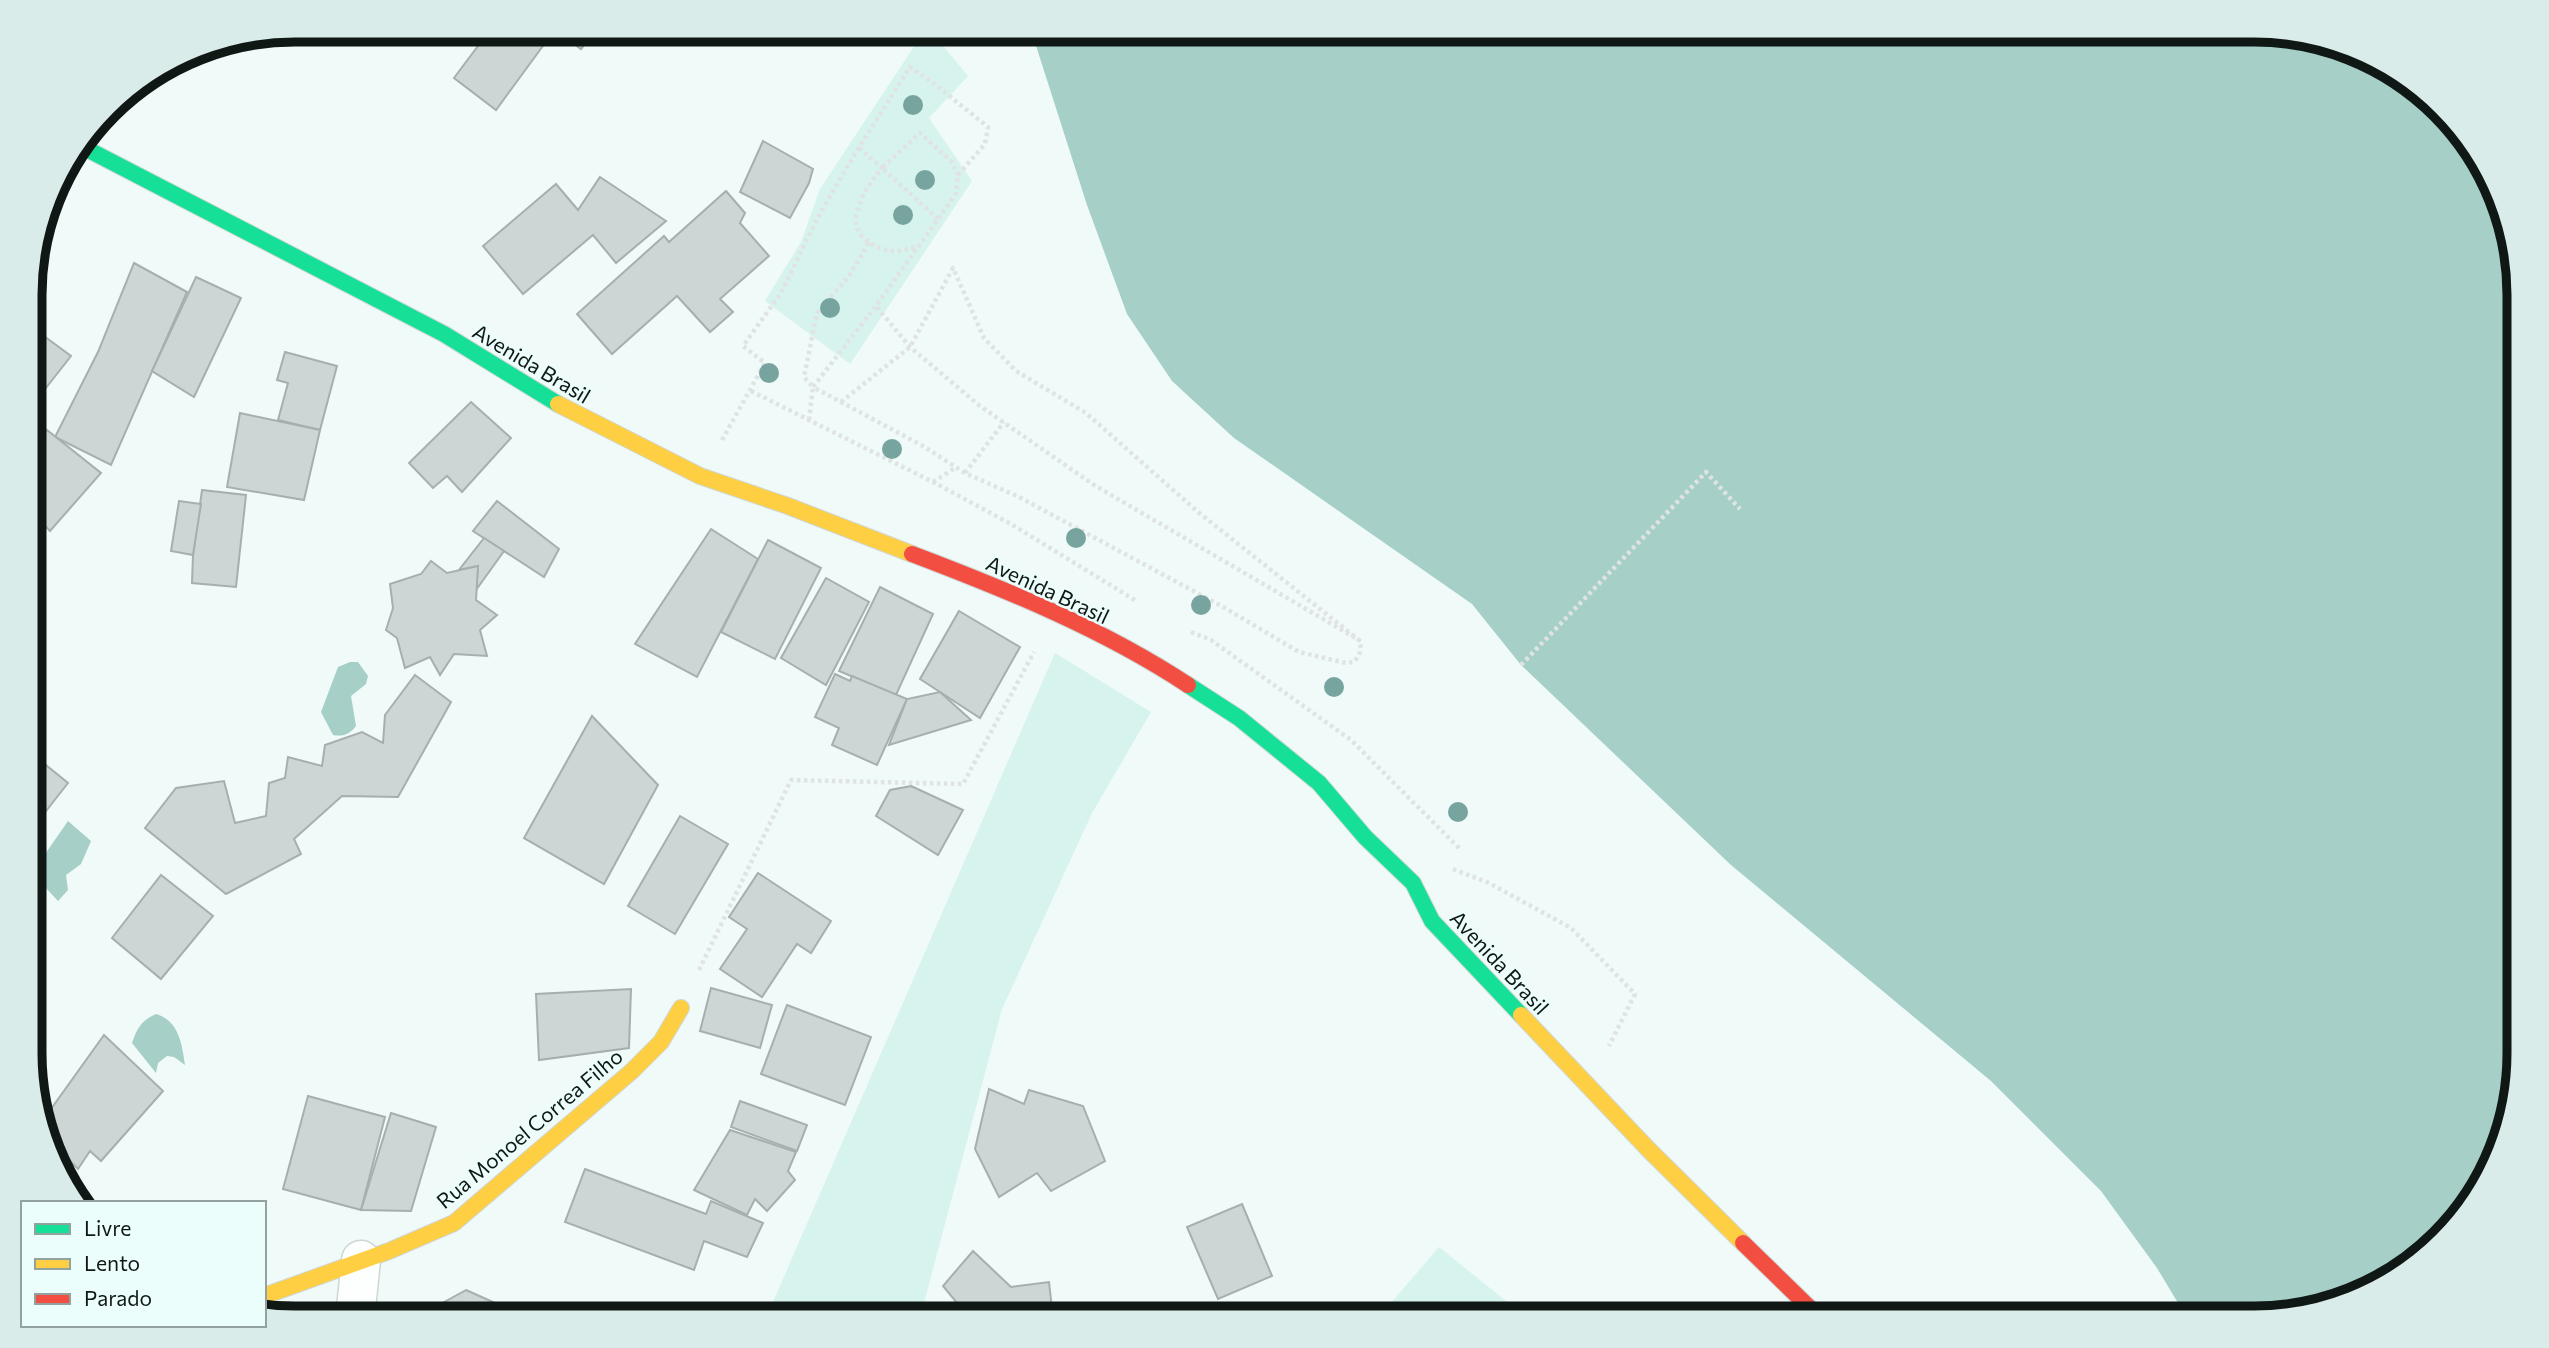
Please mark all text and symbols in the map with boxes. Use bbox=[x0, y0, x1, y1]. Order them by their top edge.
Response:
street label: Avenida Brasil bbox=[469, 318, 595, 408]
street label: Avenida Brasil bbox=[983, 550, 1113, 628]
street label: Avenida Brasil bbox=[1446, 905, 1554, 1019]
street label: Rua Monoel Correa Filho bbox=[431, 1043, 627, 1213]
legend bbox=[21, 1201, 266, 1327]
text: Livre bbox=[84, 1215, 131, 1240]
text: Lento bbox=[84, 1250, 140, 1275]
text: Parado bbox=[84, 1285, 152, 1310]

